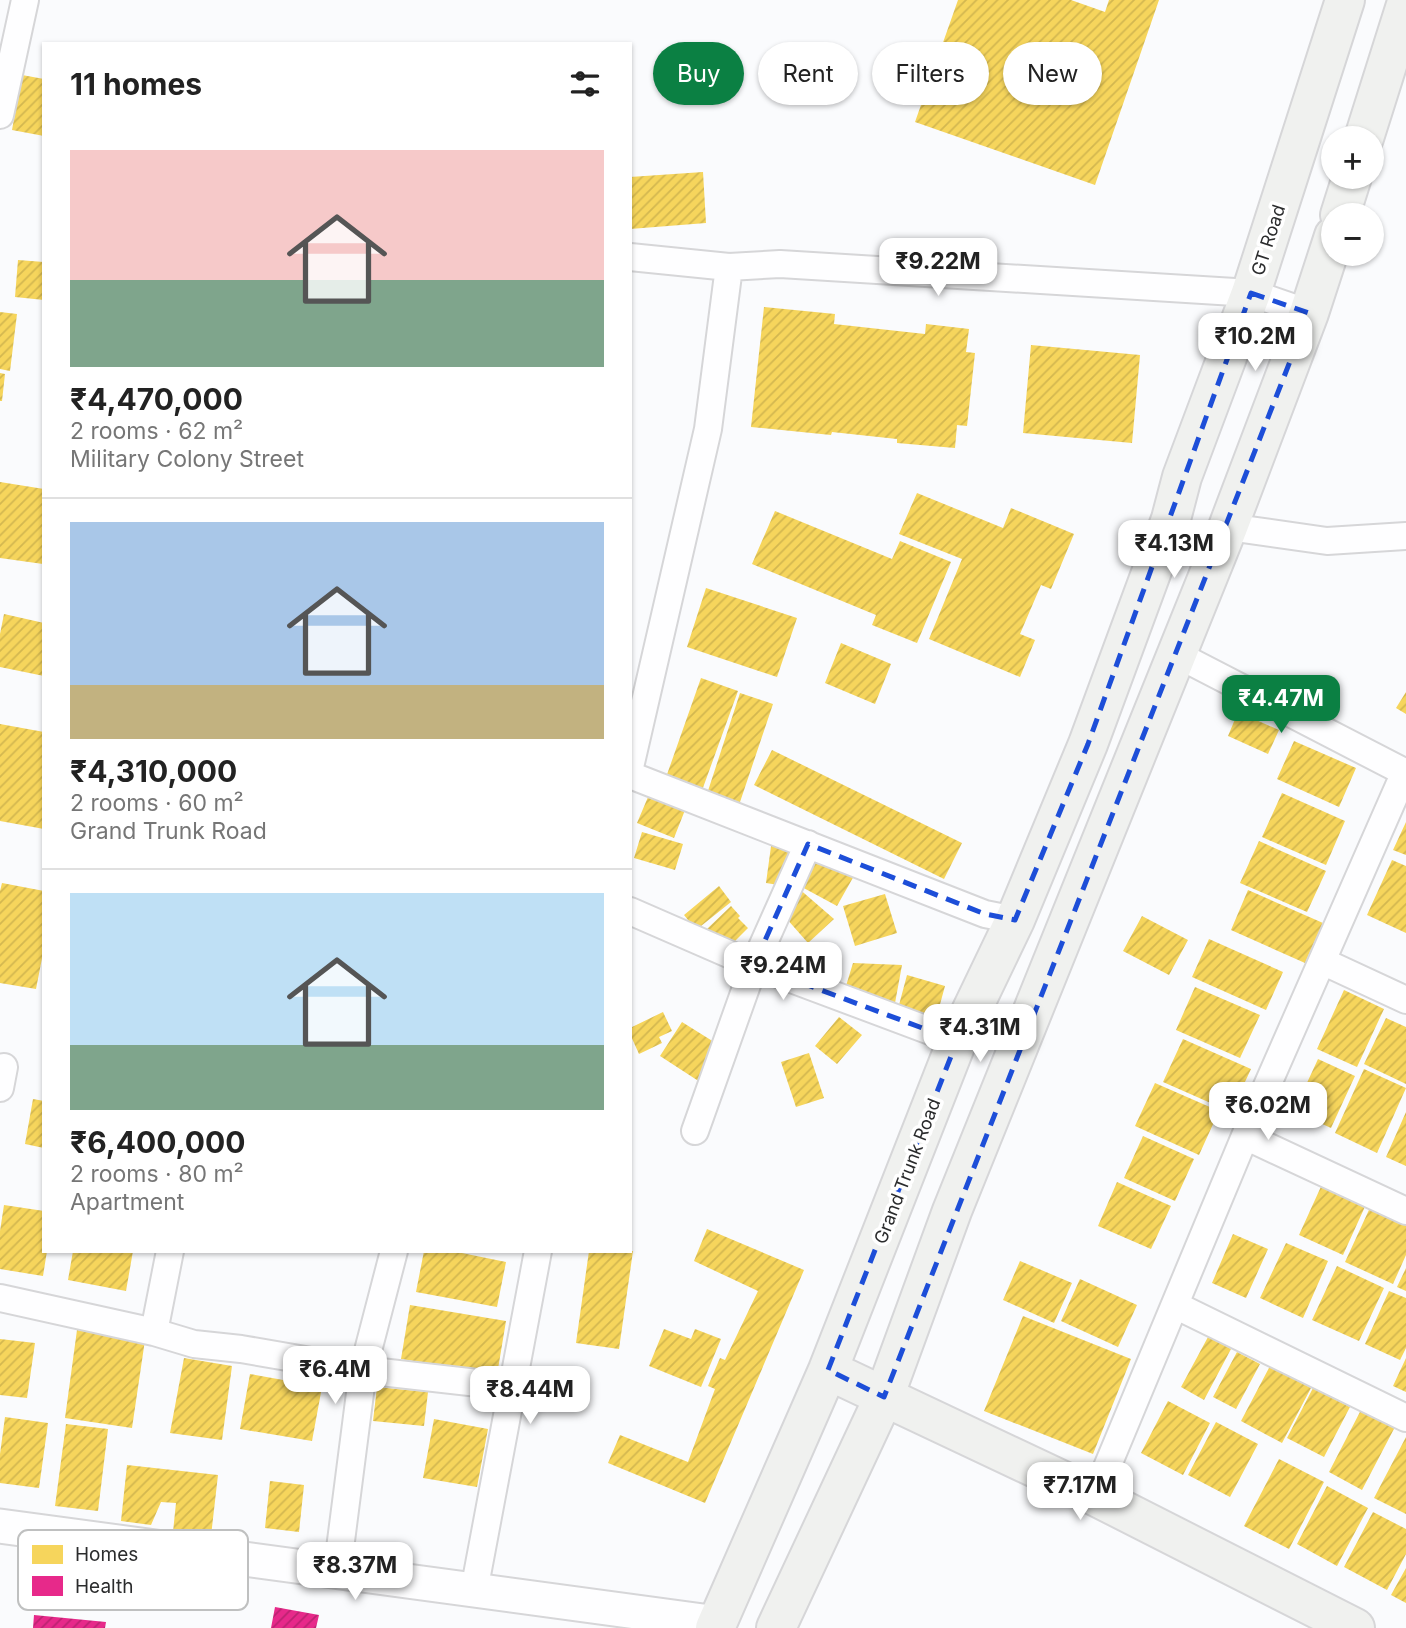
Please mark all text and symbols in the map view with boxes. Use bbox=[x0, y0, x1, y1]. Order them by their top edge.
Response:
chip: Buy bbox=[653, 42, 744, 105]
chip: Rent bbox=[758, 42, 858, 105]
chip: Filters bbox=[872, 42, 989, 105]
chip: New bbox=[1003, 42, 1102, 105]
icon: filters bbox=[566, 65, 604, 103]
text: 11 homes bbox=[70, 66, 202, 102]
map controls bbox=[1321, 126, 1384, 266]
button: + bbox=[1321, 126, 1384, 189]
icon: home bbox=[274, 196, 400, 322]
street label: GT Road bbox=[1247, 202, 1289, 278]
button: − bbox=[1321, 203, 1384, 266]
pin: ₹9.22M bbox=[881, 238, 995, 298]
text: ₹9.22M bbox=[895, 247, 981, 275]
pin: ₹10.2M bbox=[1198, 314, 1312, 373]
text: ₹10.2M bbox=[1214, 322, 1296, 350]
text: ₹4,470,000 bbox=[70, 381, 243, 417]
text: 2 rooms · 62 m² bbox=[70, 417, 243, 445]
text: Military Colony Street bbox=[70, 445, 304, 473]
pin: ₹4.13M bbox=[1117, 520, 1231, 580]
text: ₹4.13M bbox=[1134, 529, 1214, 557]
icon: home bbox=[274, 568, 400, 694]
pin: ₹4.47M bbox=[1224, 676, 1338, 735]
text: ₹4.47M bbox=[1238, 684, 1324, 712]
text: ₹4,310,000 bbox=[70, 753, 237, 789]
text: 2 rooms · 60 m² bbox=[70, 789, 244, 817]
text: Grand Trunk Road bbox=[70, 817, 267, 845]
icon: home bbox=[274, 939, 400, 1065]
pin: ₹9.24M bbox=[726, 942, 840, 1002]
text: ₹9.24M bbox=[740, 951, 826, 979]
pin: ₹4.31M bbox=[923, 1004, 1037, 1064]
text: ₹4.31M bbox=[939, 1013, 1021, 1041]
pin: ₹6.02M bbox=[1211, 1082, 1325, 1142]
text: ₹6.02M bbox=[1225, 1091, 1311, 1119]
street label: Grand Trunk Road bbox=[870, 1095, 944, 1247]
text: ₹6,400,000 bbox=[70, 1124, 245, 1160]
text: 2 rooms · 80 m² bbox=[70, 1160, 244, 1188]
text: Apartment bbox=[70, 1188, 184, 1216]
pin: ₹6.4M bbox=[286, 1346, 384, 1406]
text: ₹6.4M bbox=[299, 1355, 371, 1383]
pin: ₹8.44M bbox=[473, 1366, 587, 1426]
text: ₹8.44M bbox=[486, 1375, 574, 1403]
pin: ₹7.17M bbox=[1023, 1462, 1137, 1522]
text: ₹7.17M bbox=[1043, 1471, 1117, 1499]
legend bbox=[18, 1530, 248, 1610]
pin: ₹8.37M bbox=[298, 1542, 412, 1602]
text: Homes bbox=[75, 1543, 138, 1566]
text: ₹8.37M bbox=[313, 1551, 397, 1579]
text: Health bbox=[75, 1575, 133, 1598]

